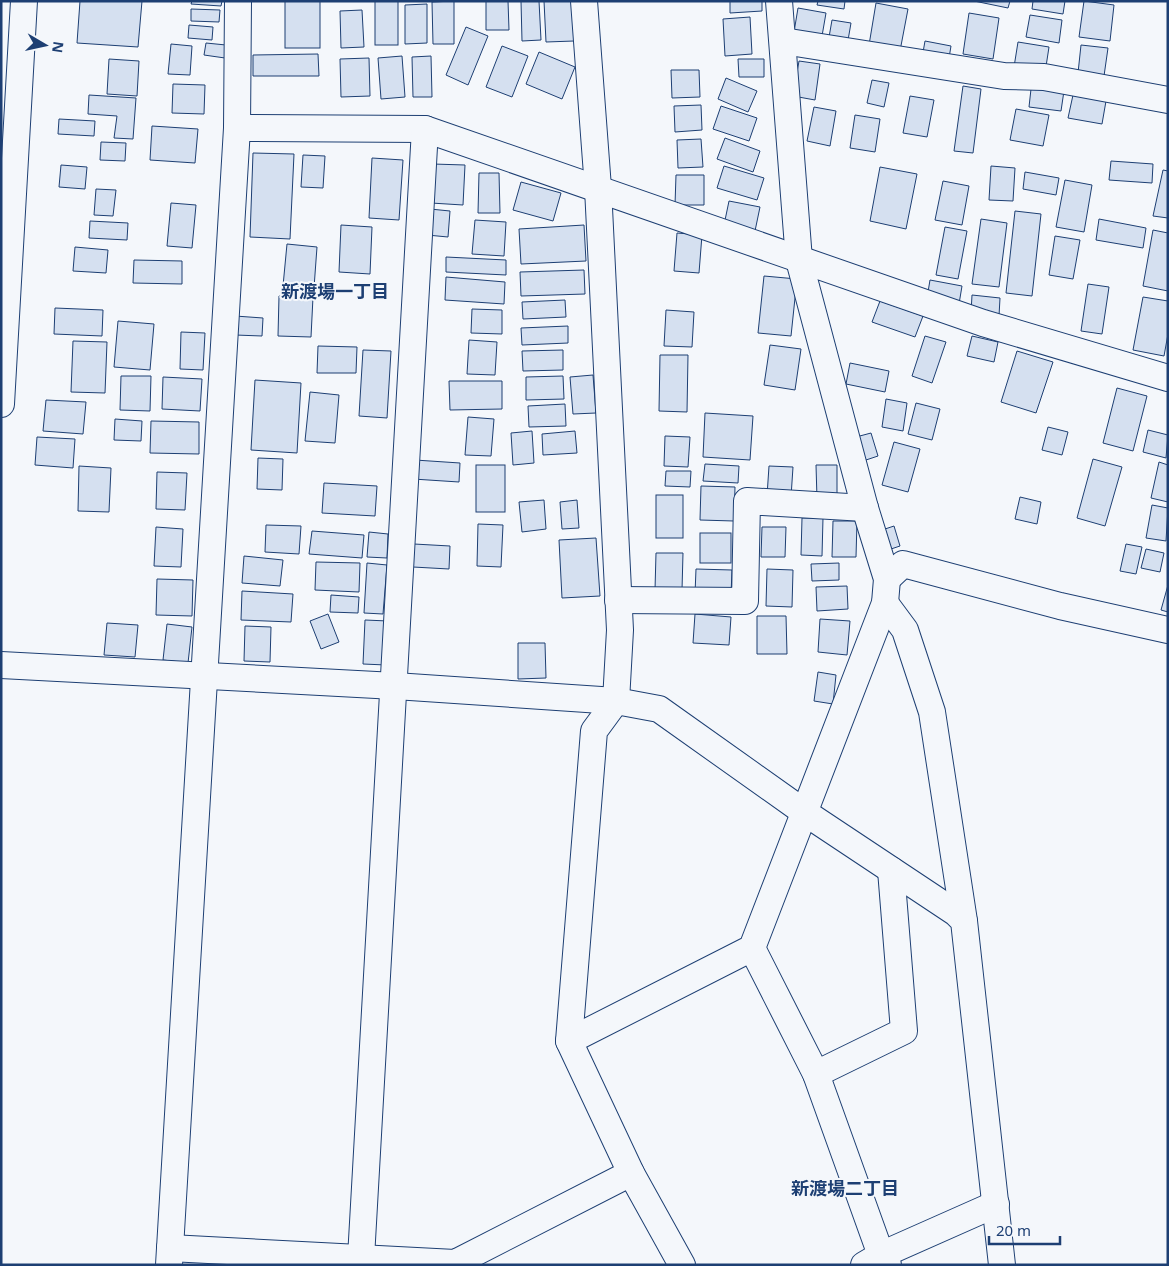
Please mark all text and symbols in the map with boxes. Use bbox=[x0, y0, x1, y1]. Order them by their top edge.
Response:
north arrow bbox=[20, 20, 70, 70]
text: N bbox=[48, 40, 69, 54]
district label: 新渡場一丁目 bbox=[281, 279, 389, 303]
district label: 新渡場二丁目 bbox=[791, 1176, 899, 1200]
scale bar bbox=[989, 1214, 1060, 1246]
text: 20 m bbox=[996, 1220, 1031, 1240]

